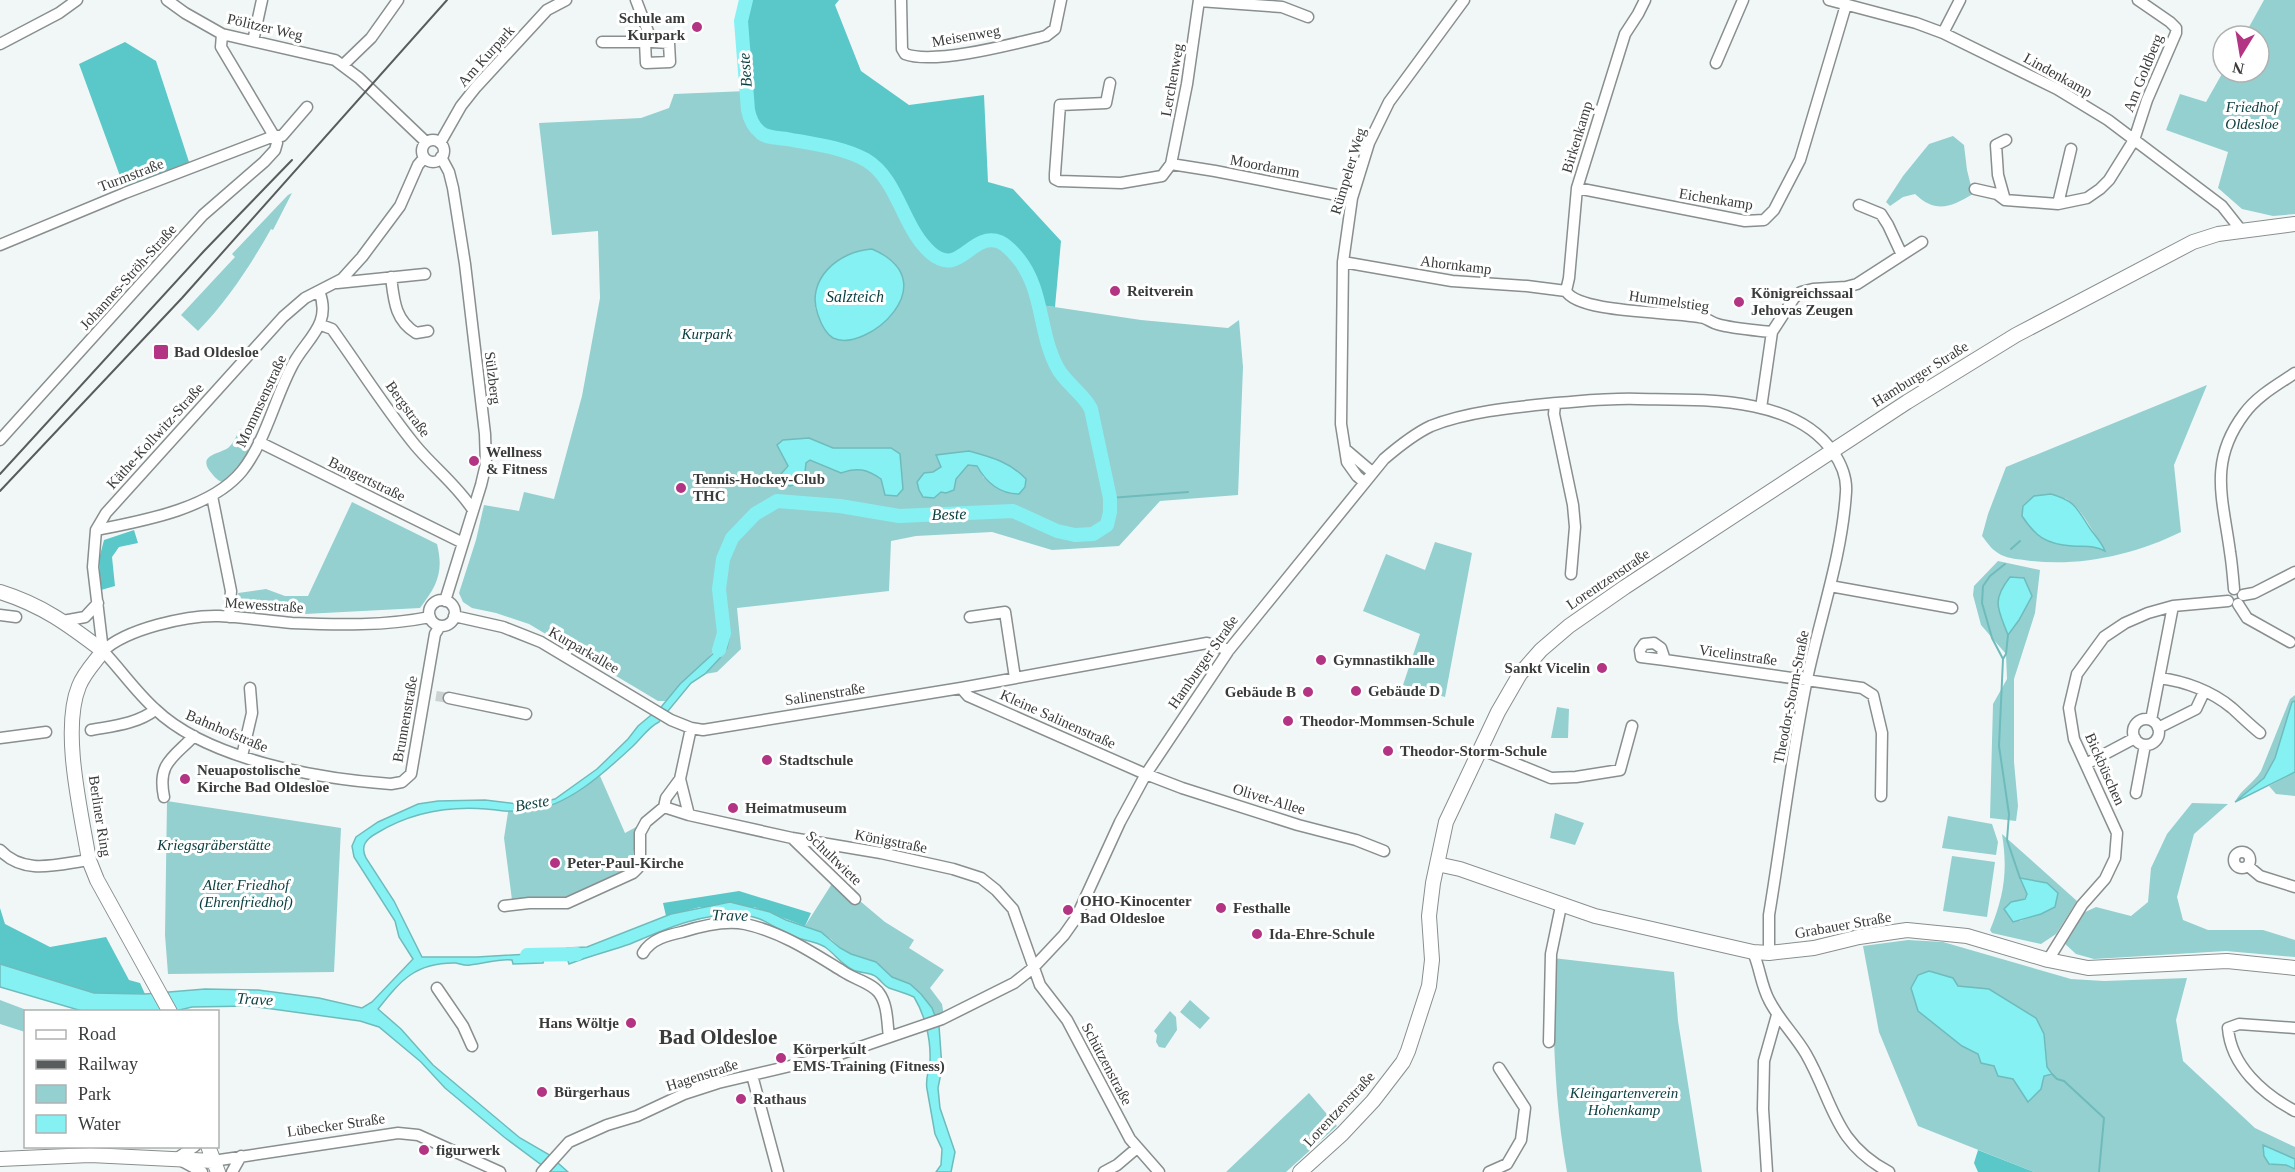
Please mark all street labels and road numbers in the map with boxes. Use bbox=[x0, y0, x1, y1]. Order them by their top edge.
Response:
street label: Pölitzer Weg bbox=[226, 11, 305, 44]
street label: Am Kurpark bbox=[455, 22, 518, 90]
street label: Meisenweg bbox=[931, 22, 1002, 50]
street label: Am Goldberg bbox=[2120, 31, 2166, 114]
street label: Lerchenweg bbox=[1158, 42, 1186, 118]
street label: Lindenkamp bbox=[2021, 50, 2095, 100]
street label: Birkenkamp bbox=[1559, 99, 1595, 175]
street label: Rümpeler Weg bbox=[1327, 125, 1369, 216]
street label: Moordamm bbox=[1229, 151, 1302, 181]
street label: Turmstraße bbox=[96, 155, 166, 195]
street label: Eichenkamp bbox=[1678, 185, 1754, 213]
street label: Johannes-Ströh-Straße bbox=[77, 221, 180, 333]
street label: Ahornkamp bbox=[1419, 253, 1493, 277]
street label: Hummelstieg bbox=[1628, 287, 1711, 315]
street label: Hamburger Straße bbox=[1869, 338, 1971, 410]
street label: Sülzberg bbox=[482, 351, 504, 406]
street label: Mommsenstraße bbox=[233, 352, 290, 450]
street label: Bergstraße bbox=[383, 378, 434, 440]
street label: Käthe-Kollwitz-Straße bbox=[103, 380, 207, 492]
street label: Bangertstraße bbox=[326, 454, 408, 505]
street label: Lorentzenstraße bbox=[1563, 545, 1653, 613]
street label: Mewesstraße bbox=[224, 594, 304, 616]
street label: Hamburger Straße bbox=[1165, 612, 1241, 712]
street label: Kurparkallee bbox=[546, 623, 622, 677]
street label: Theodor-Storm-Straße bbox=[1770, 629, 1812, 765]
street label: Vicelinstraße bbox=[1698, 642, 1779, 668]
street label: Brunnenstraße bbox=[390, 674, 421, 763]
street label: Salinenstraße bbox=[784, 680, 866, 708]
street label: Kleine Salinenstraße bbox=[998, 686, 1118, 752]
street label: Bahnhofstraße bbox=[184, 707, 271, 756]
street label: Bickbüschen bbox=[2082, 730, 2128, 808]
street label: Berliner Ring bbox=[86, 774, 114, 858]
street label: Olivet-Allee bbox=[1231, 780, 1308, 818]
street label: Königstraße bbox=[853, 826, 929, 856]
street label: Schultwiete bbox=[803, 828, 865, 889]
street label: Grabauer Straße bbox=[1793, 909, 1893, 941]
street label: Schützenstraße bbox=[1079, 1020, 1136, 1108]
street label: Hagenstraße bbox=[664, 1056, 740, 1094]
street label: Lorentzenstraße bbox=[1300, 1068, 1378, 1150]
street label: Lübecker Straße bbox=[286, 1110, 386, 1140]

